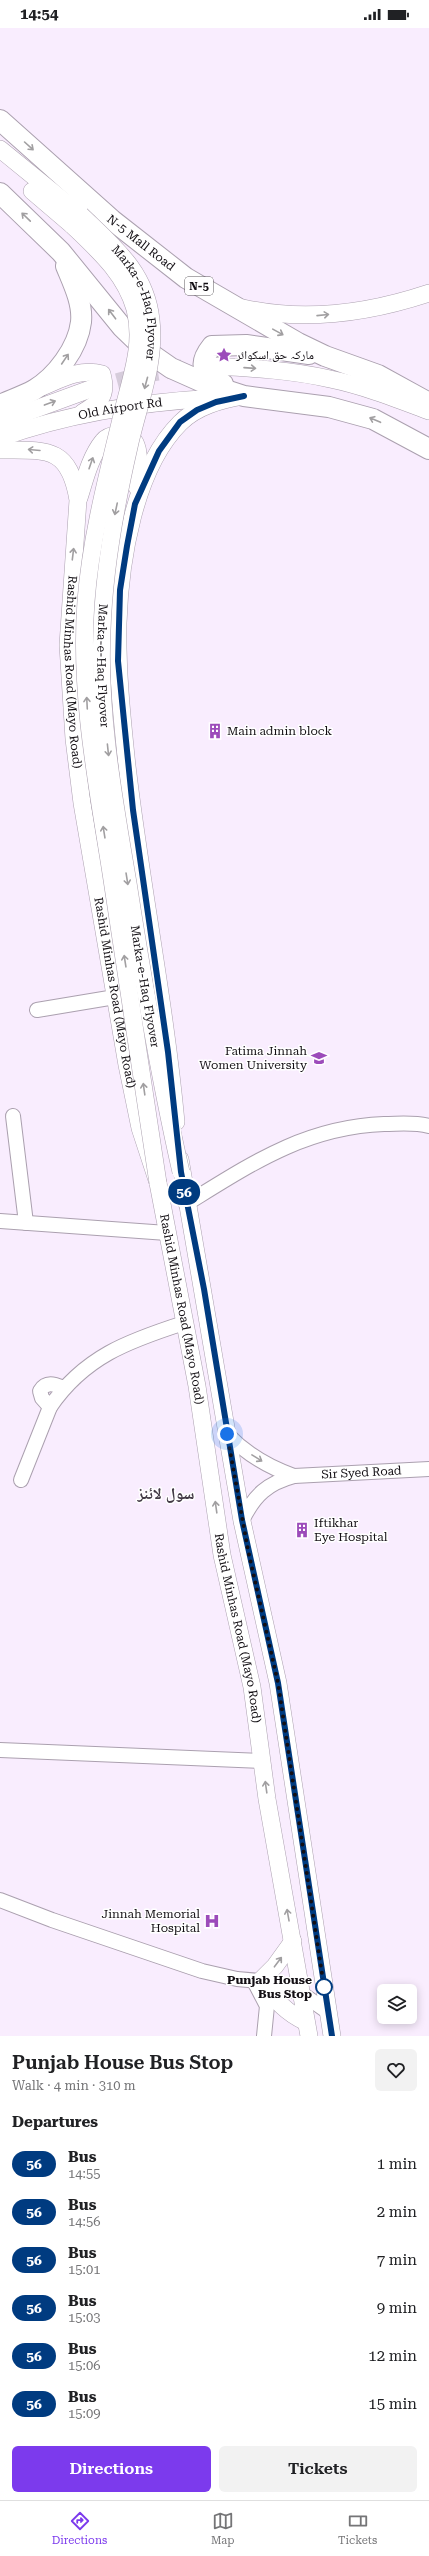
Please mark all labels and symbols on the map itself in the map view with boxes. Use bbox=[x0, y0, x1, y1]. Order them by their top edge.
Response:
one-way arrow bbox=[24, 141, 34, 151]
one-way arrow bbox=[21, 212, 31, 222]
street label: N-5 Mall Road bbox=[104, 212, 178, 274]
street label: Marka-e-Haq Flyover bbox=[109, 242, 159, 361]
road number: N-5 bbox=[185, 277, 213, 295]
one-way arrow bbox=[108, 309, 116, 320]
one-way arrow bbox=[317, 311, 330, 319]
one-way arrow bbox=[272, 329, 284, 336]
place icon: مارکہ حق اسکوائر bbox=[215, 346, 233, 364]
place label: مارکہ حق اسکوائر bbox=[235, 348, 314, 362]
one-way arrow bbox=[61, 354, 69, 365]
one-way arrow bbox=[243, 365, 256, 372]
one-way arrow bbox=[142, 376, 149, 389]
street label: Old Airport Rd bbox=[77, 395, 163, 422]
one-way arrow bbox=[43, 399, 55, 407]
one-way arrow bbox=[369, 416, 381, 424]
one-way arrow bbox=[27, 447, 40, 454]
one-way arrow bbox=[88, 457, 95, 470]
one-way arrow bbox=[111, 502, 119, 515]
one-way arrow bbox=[69, 548, 77, 561]
street label: Rashid Minhas Road (Mayo Road) bbox=[61, 575, 85, 769]
street label: Marka-e-Haq Flyover bbox=[94, 603, 112, 728]
one-way arrow bbox=[84, 697, 91, 710]
building icon: Main admin block bbox=[206, 722, 224, 740]
place label: Main admin block bbox=[227, 724, 333, 738]
one-way arrow bbox=[104, 743, 111, 756]
one-way arrow bbox=[100, 826, 108, 839]
one-way arrow bbox=[123, 872, 131, 885]
street label: Rashid Minhas Road (Mayo Road) bbox=[91, 896, 139, 1089]
street label: Marka-e-Haq Flyover bbox=[128, 924, 162, 1049]
one-way arrow bbox=[120, 955, 128, 968]
place label: Fatima Jinnah Women University bbox=[199, 1044, 308, 1072]
school or university icon: Fatima Jinnah Women University bbox=[310, 1049, 328, 1067]
one-way arrow bbox=[140, 1083, 148, 1096]
line badge: 56 bbox=[166, 1179, 202, 1205]
street label: Rashid Minhas Road (Mayo Road) bbox=[157, 1213, 207, 1405]
your location bbox=[217, 1424, 237, 1444]
one-way arrow bbox=[251, 1455, 263, 1463]
street label: Sir Syed Road bbox=[321, 1463, 402, 1482]
district label: سول لائنز bbox=[137, 1484, 194, 1503]
one-way arrow bbox=[212, 1501, 220, 1514]
place label: Iftikhar Eye Hospital bbox=[314, 1516, 388, 1544]
building icon: Iftikhar Eye Hospital bbox=[293, 1521, 311, 1539]
street label: Rashid Minhas Road (Mayo Road) bbox=[212, 1532, 264, 1724]
one-way arrow bbox=[262, 1781, 270, 1794]
place label: Jinnah Memorial Hospital bbox=[101, 1907, 200, 1935]
one-way arrow bbox=[284, 1909, 292, 1922]
hospital icon: Jinnah Memorial Hospital bbox=[203, 1912, 221, 1930]
one-way arrow bbox=[274, 1957, 282, 1968]
place label: Punjab House Bus Stop bbox=[227, 1973, 312, 2001]
marker: Punjab House Bus Stop bbox=[315, 1978, 333, 1996]

